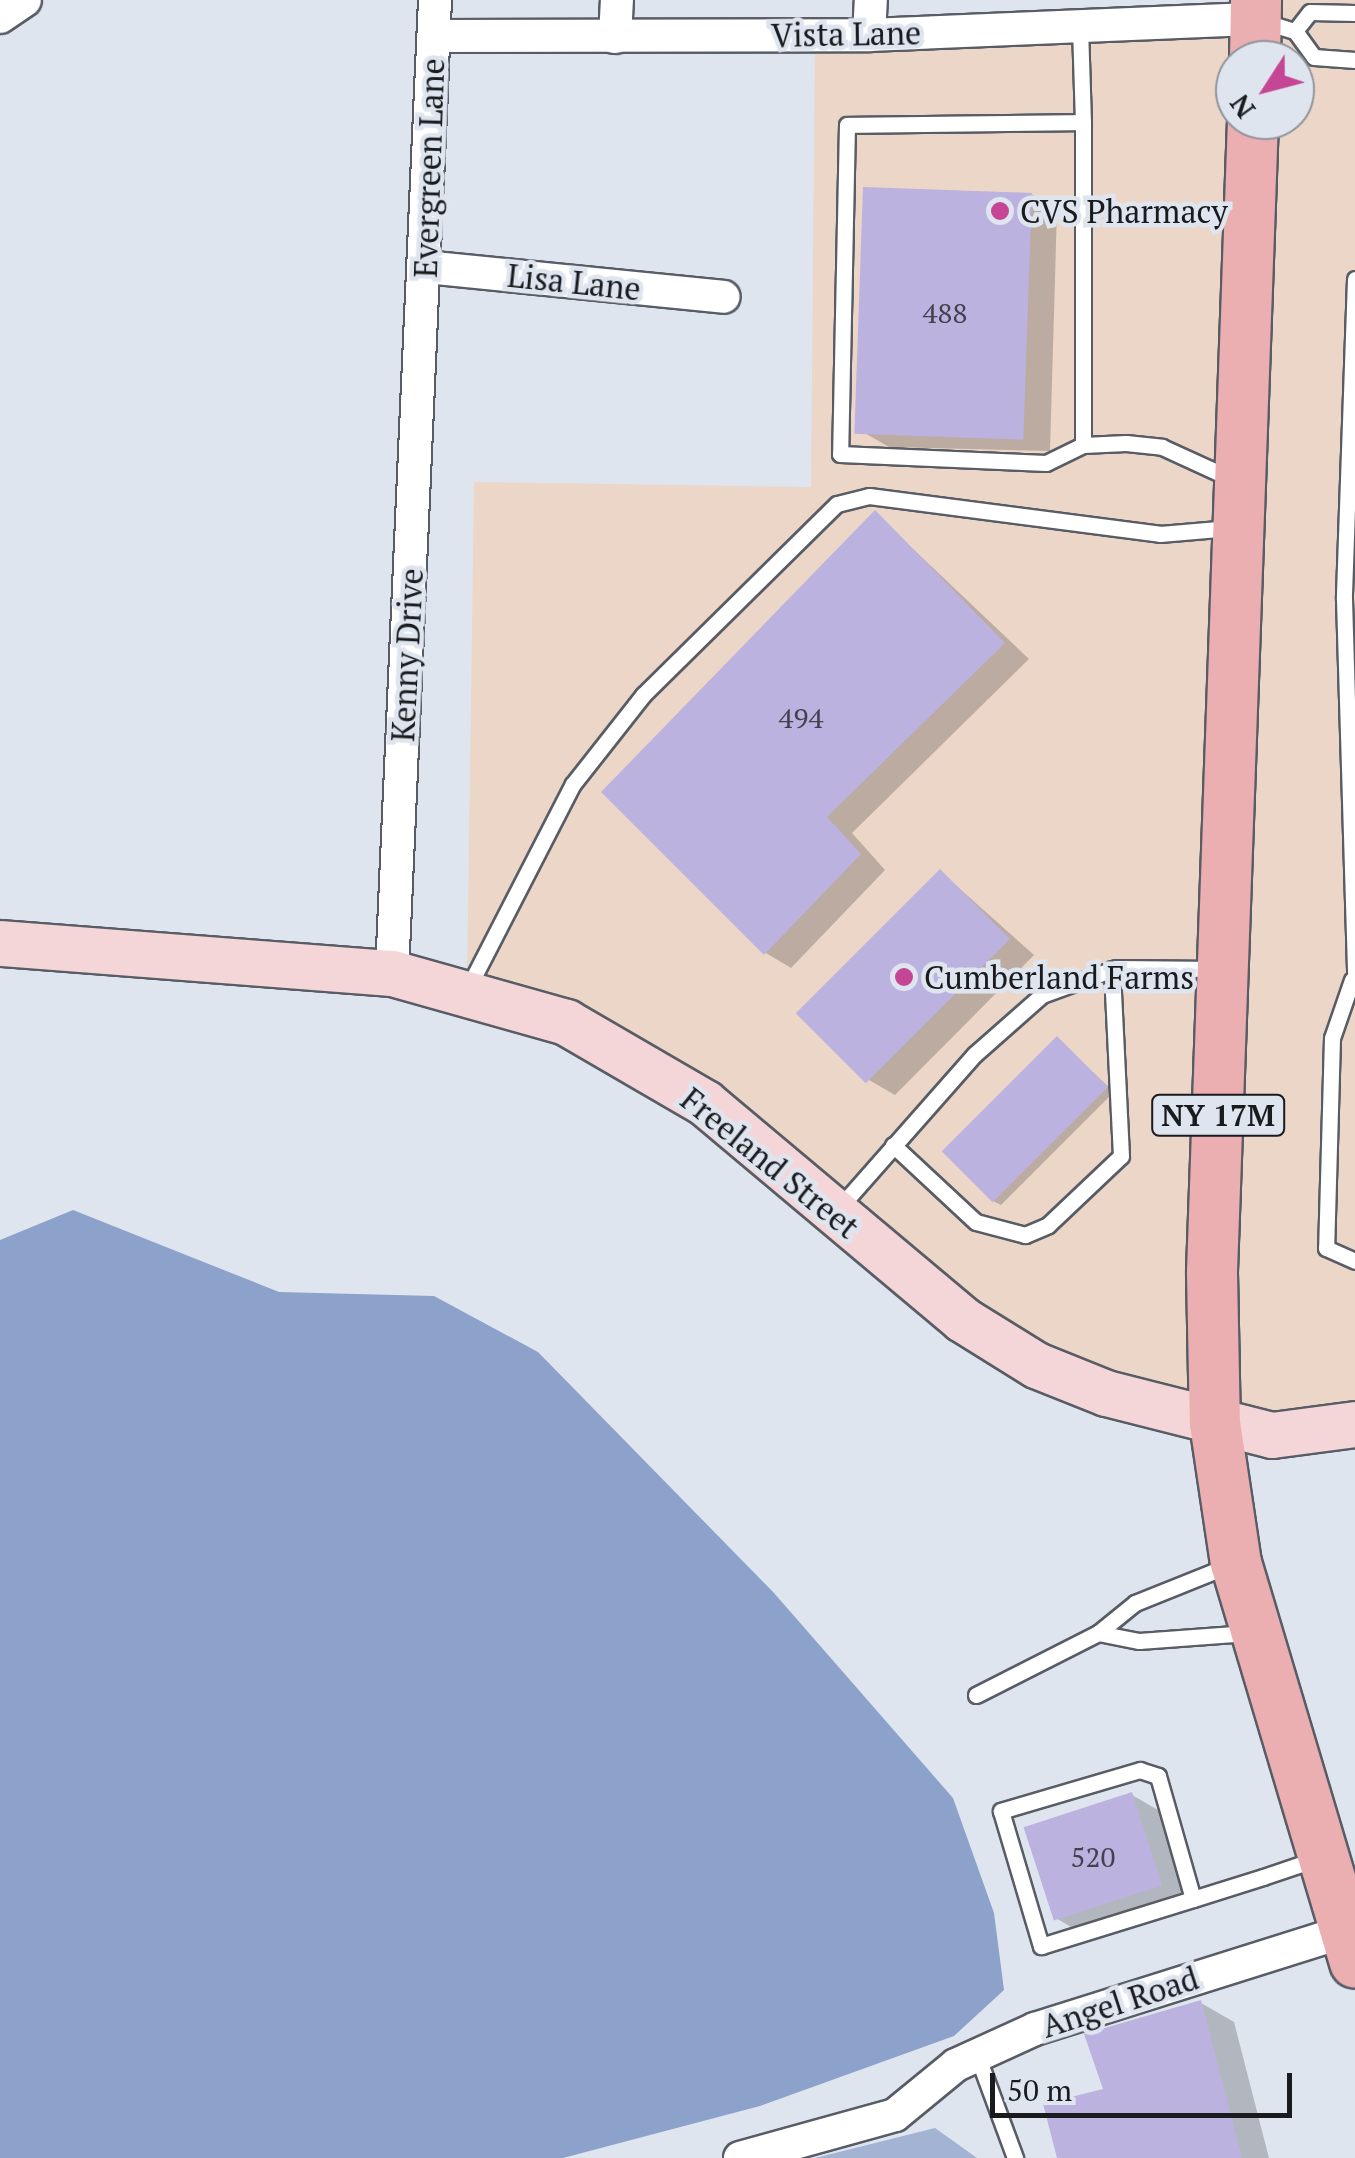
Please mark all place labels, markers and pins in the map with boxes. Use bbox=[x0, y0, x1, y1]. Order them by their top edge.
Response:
place label: CVS Pharmacy bbox=[1020, 192, 1228, 230]
marker: CVS Pharmacy bbox=[989, 200, 1011, 222]
place label: Cumberland Farms bbox=[924, 958, 1194, 996]
marker: Cumberland Farms bbox=[893, 966, 915, 988]

